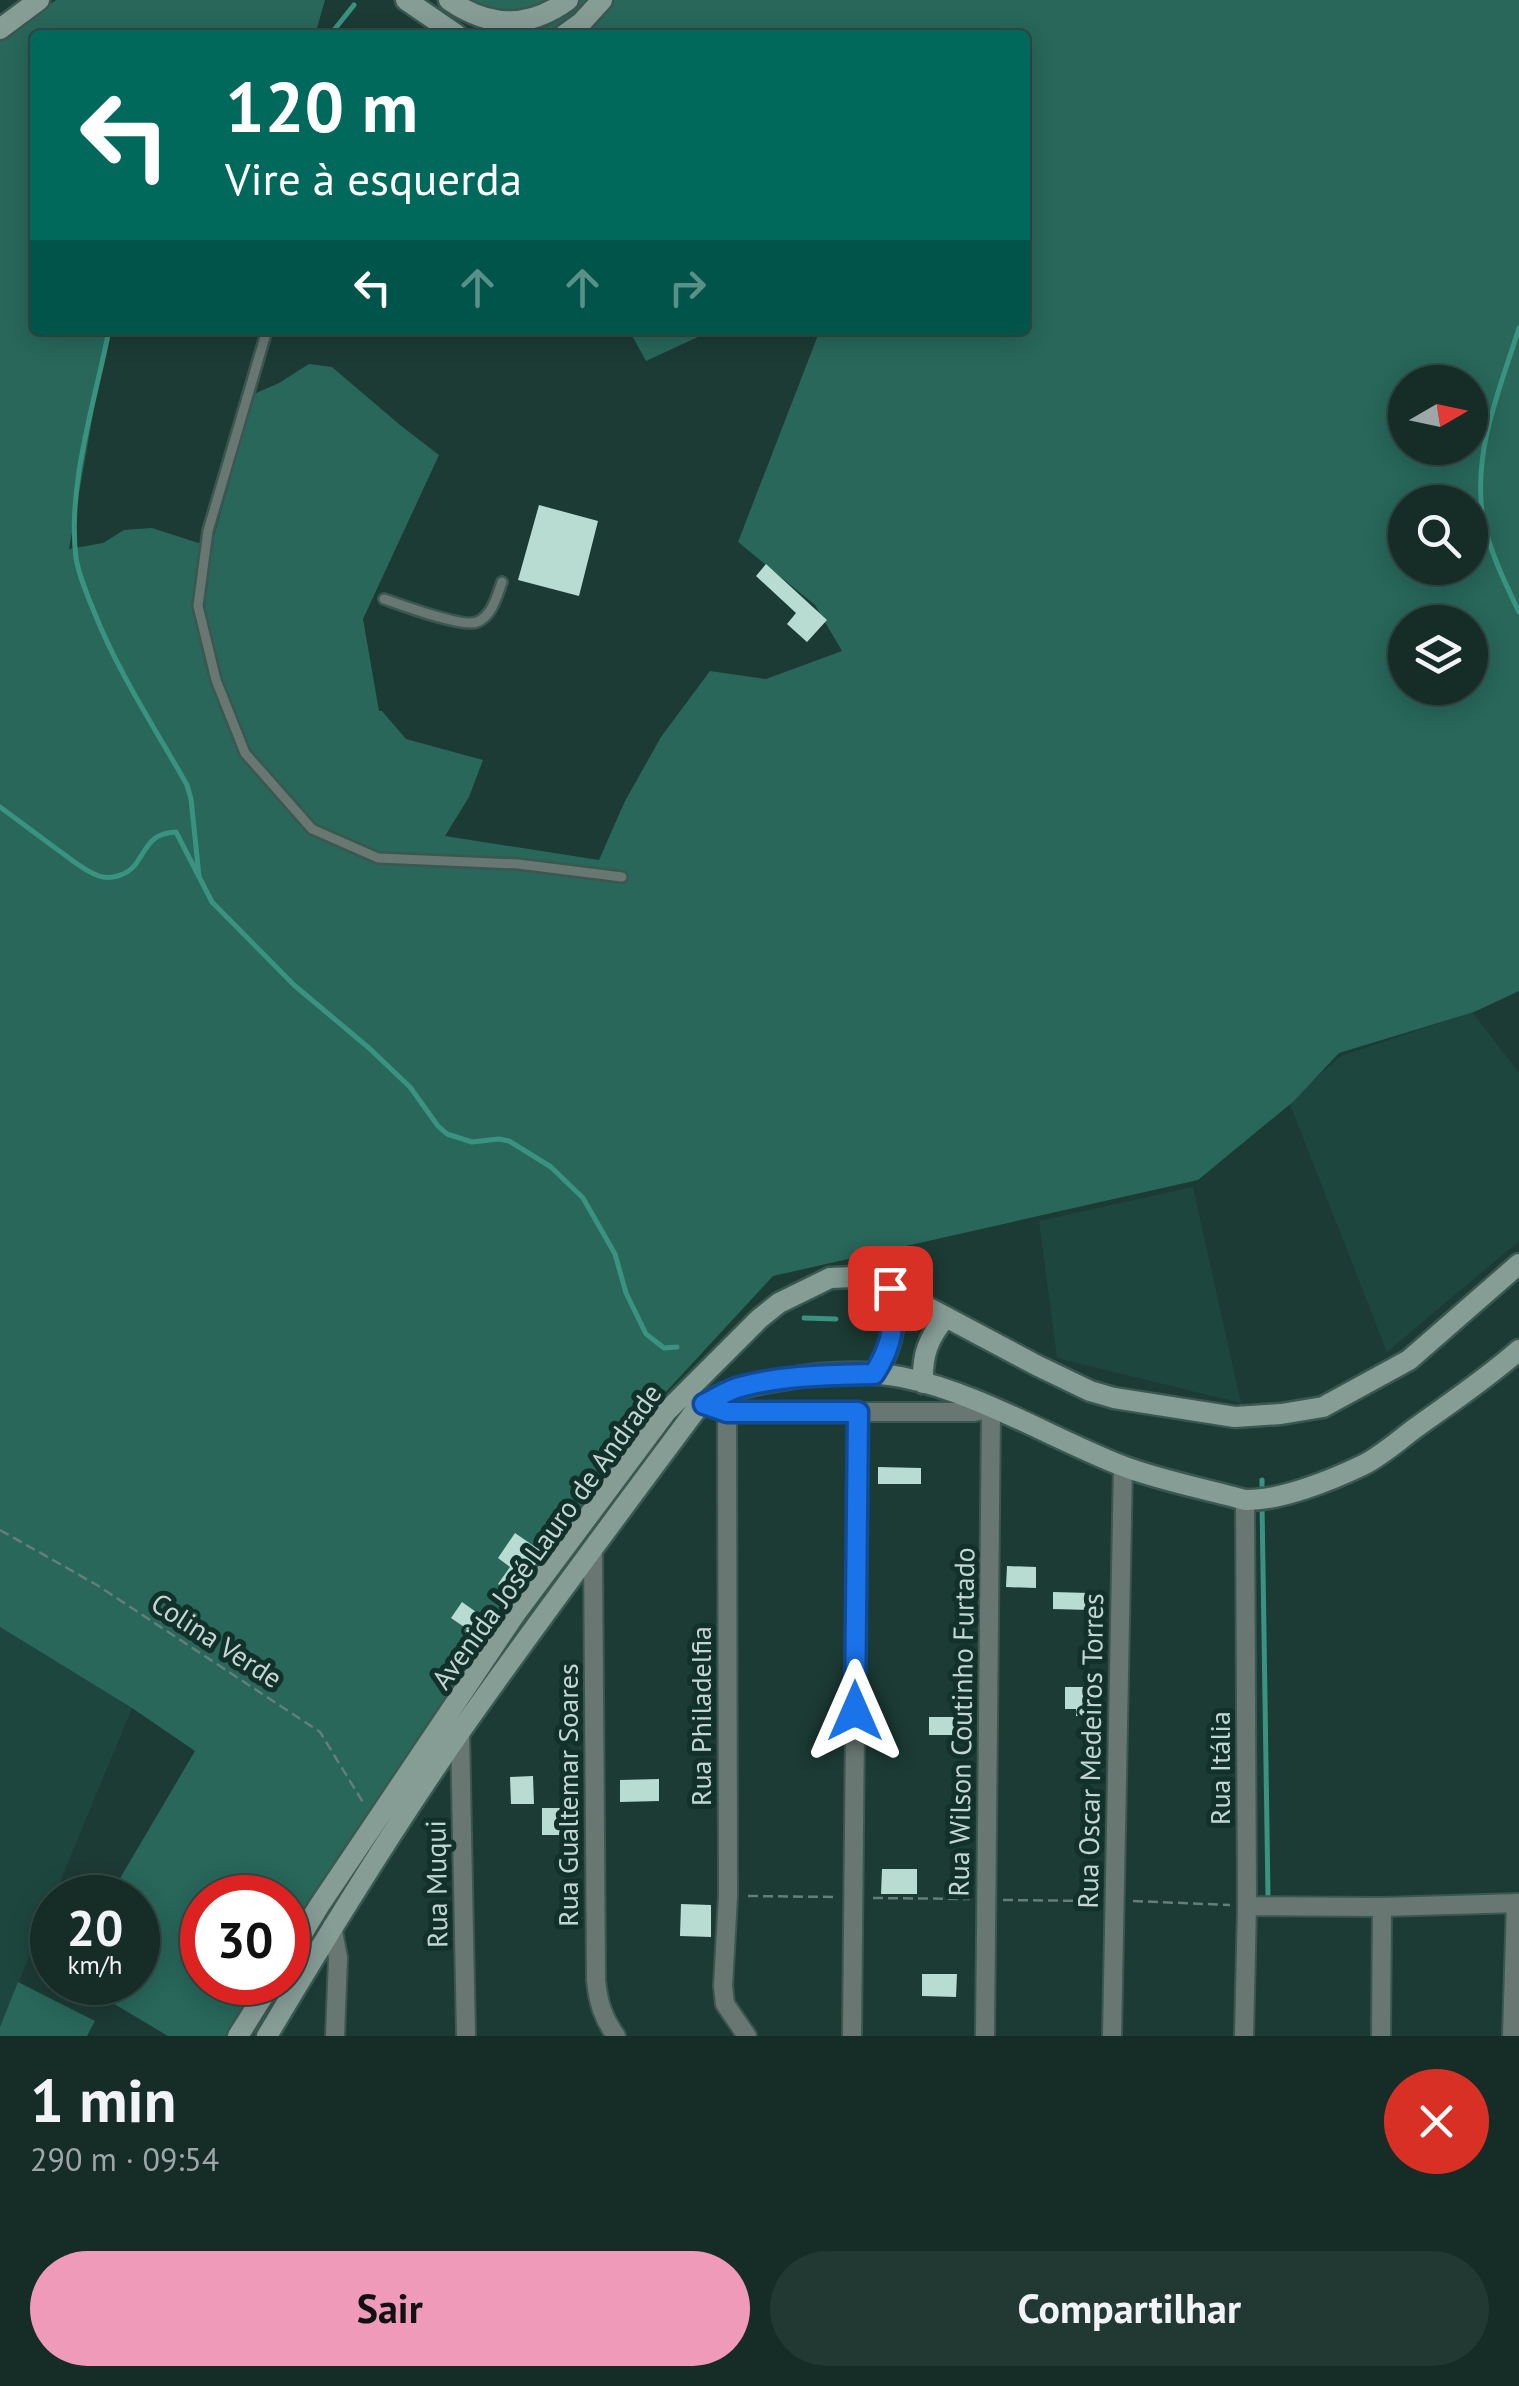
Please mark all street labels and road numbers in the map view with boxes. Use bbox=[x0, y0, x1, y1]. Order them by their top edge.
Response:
street label: Avenida José Lauro de Andrade bbox=[423, 1376, 669, 1696]
street label: Rua Wilson Coutinho Furtado bbox=[939, 1547, 983, 1897]
street label: Colina Verde bbox=[145, 1584, 289, 1696]
street label: Rua Oscar Medeiros Torres bbox=[1069, 1593, 1111, 1909]
street label: Rua Philadelfia bbox=[682, 1626, 719, 1806]
street label: Rua Gualtemar Soares bbox=[549, 1663, 586, 1927]
street label: Rua Itália bbox=[1201, 1711, 1238, 1825]
street label: Rua Muqui bbox=[416, 1820, 456, 1948]

